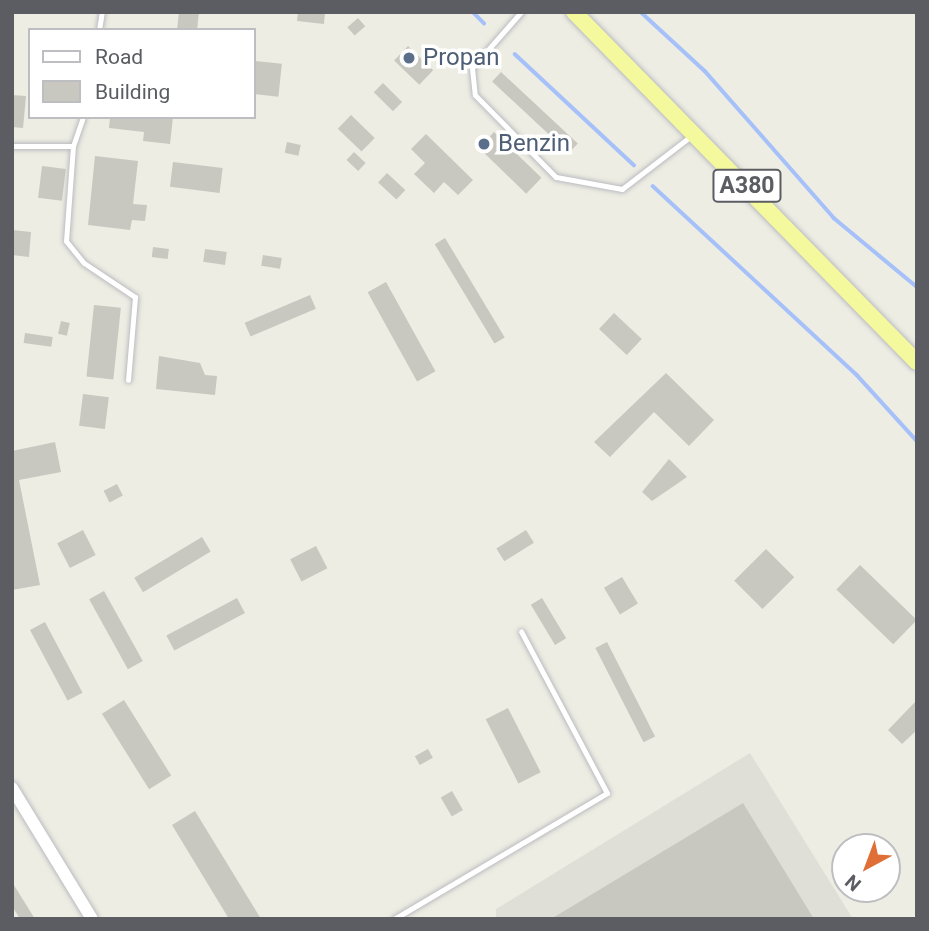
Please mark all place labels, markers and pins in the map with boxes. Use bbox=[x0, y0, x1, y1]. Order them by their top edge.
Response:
place label: Propan bbox=[423, 44, 500, 72]
marker: Propan bbox=[401, 50, 417, 66]
place label: Benzin bbox=[498, 130, 570, 158]
marker: Benzin bbox=[476, 136, 492, 152]

